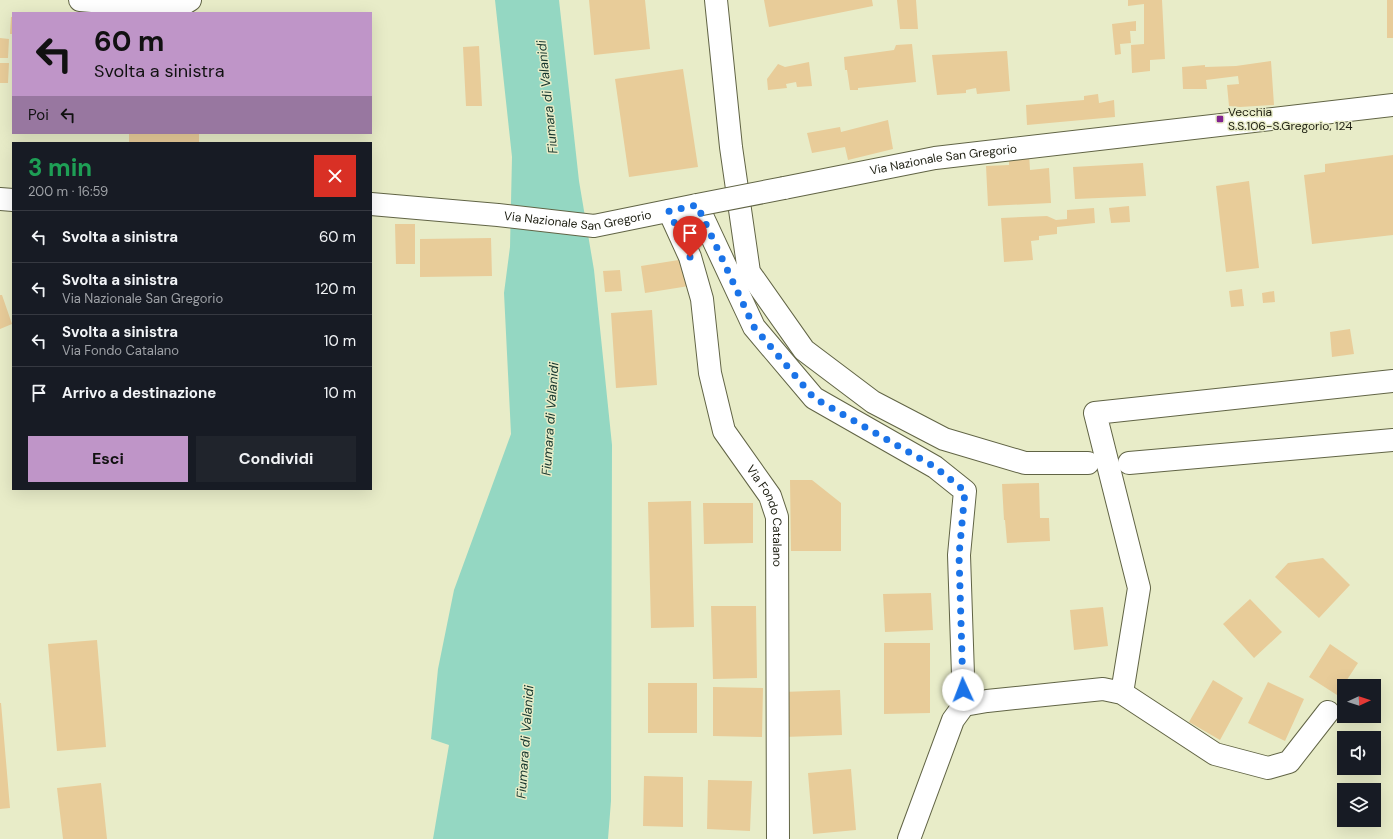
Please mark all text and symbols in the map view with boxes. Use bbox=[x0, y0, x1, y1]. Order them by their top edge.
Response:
text: 60 m bbox=[94, 23, 164, 60]
icon: left bbox=[28, 28, 80, 80]
water label: Fiumara di Valanidi bbox=[533, 39, 561, 155]
text: Svolta a sinistra bbox=[94, 59, 225, 83]
icon: left bbox=[57, 104, 79, 126]
place label: Vecchia S.S.106-S.Gregorio, 124 bbox=[1228, 104, 1353, 134]
text: Poi bbox=[28, 105, 49, 125]
marker: Vecchia S.S.106-S.Gregorio, 124 bbox=[1215, 114, 1225, 124]
street label: Via Nazionale San Gregorio bbox=[868, 141, 1018, 179]
text: 3 min bbox=[28, 152, 92, 183]
button: close bbox=[314, 155, 356, 197]
text: 200 m · 16:59 bbox=[28, 183, 108, 200]
street label: Via Nazionale San Gregorio bbox=[503, 207, 653, 234]
pin bbox=[673, 216, 707, 257]
icon: arrive bbox=[679, 222, 701, 244]
icon: left bbox=[28, 226, 50, 248]
text: Svolta a sinistra bbox=[62, 227, 178, 247]
text: 60 m bbox=[319, 227, 356, 247]
text: Svolta a sinistra bbox=[62, 270, 178, 290]
icon: left bbox=[28, 278, 50, 300]
text: 120 m bbox=[315, 279, 356, 299]
text: Via Nazionale San Gregorio bbox=[62, 290, 223, 307]
text: Svolta a sinistra bbox=[62, 322, 178, 342]
icon: left bbox=[28, 330, 50, 352]
text: 10 m bbox=[324, 331, 356, 351]
text: Via Fondo Catalano bbox=[62, 342, 179, 359]
water label: Fiumara di Valanidi bbox=[538, 361, 563, 476]
icon: arrive bbox=[28, 382, 50, 404]
text: Arrivo a destinazione bbox=[62, 383, 216, 403]
text: 10 m bbox=[324, 383, 356, 403]
button: Esci bbox=[28, 436, 188, 482]
button: Condividi bbox=[196, 436, 356, 482]
street label: Via Fondo Catalano bbox=[743, 462, 785, 567]
position arrow bbox=[942, 669, 984, 711]
north arrow bbox=[1337, 679, 1381, 723]
map controls bbox=[1337, 679, 1381, 827]
water label: Fiumara di Valanidi bbox=[513, 684, 538, 799]
button: sound bbox=[1337, 731, 1381, 775]
button: layers bbox=[1337, 783, 1381, 827]

